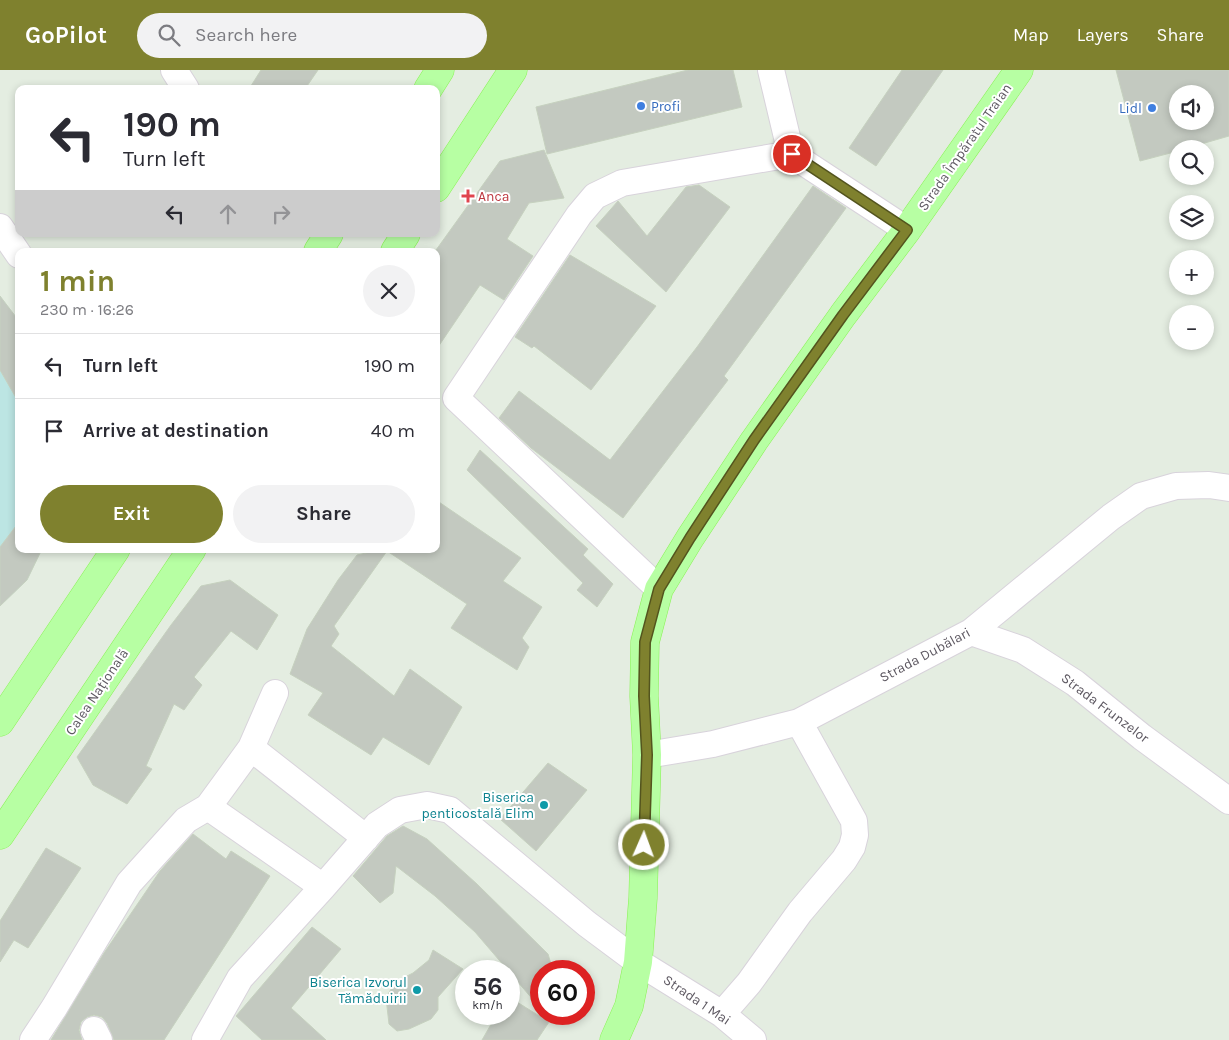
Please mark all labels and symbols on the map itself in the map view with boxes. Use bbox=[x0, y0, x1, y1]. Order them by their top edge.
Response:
street label: Strada Împăratul Traian bbox=[915, 80, 1015, 214]
place label: Profi bbox=[651, 98, 680, 115]
marker: Profi bbox=[635, 100, 647, 112]
place label: Lidl bbox=[1119, 100, 1142, 117]
marker: Lidl bbox=[1146, 102, 1158, 114]
pin bbox=[771, 133, 813, 175]
place label: Anca bbox=[478, 188, 509, 205]
marker: Anca bbox=[462, 190, 474, 202]
street label: Strada Dubălari bbox=[877, 624, 973, 686]
street label: Calea Națională bbox=[62, 646, 132, 738]
street label: Strada Frunzelor bbox=[1058, 669, 1153, 747]
place label: Biserica penticostală Elim bbox=[422, 789, 534, 822]
marker: Biserica penticostală Elim bbox=[538, 799, 550, 811]
position arrow bbox=[617, 818, 669, 870]
speed limit sign: 60 bbox=[530, 960, 595, 1025]
street label: Strada 1 Mai bbox=[660, 971, 734, 1029]
place label: Biserica Izvorul Tămăduirii bbox=[309, 974, 407, 1007]
marker: Biserica Izvorul Tămăduirii bbox=[411, 984, 423, 996]

